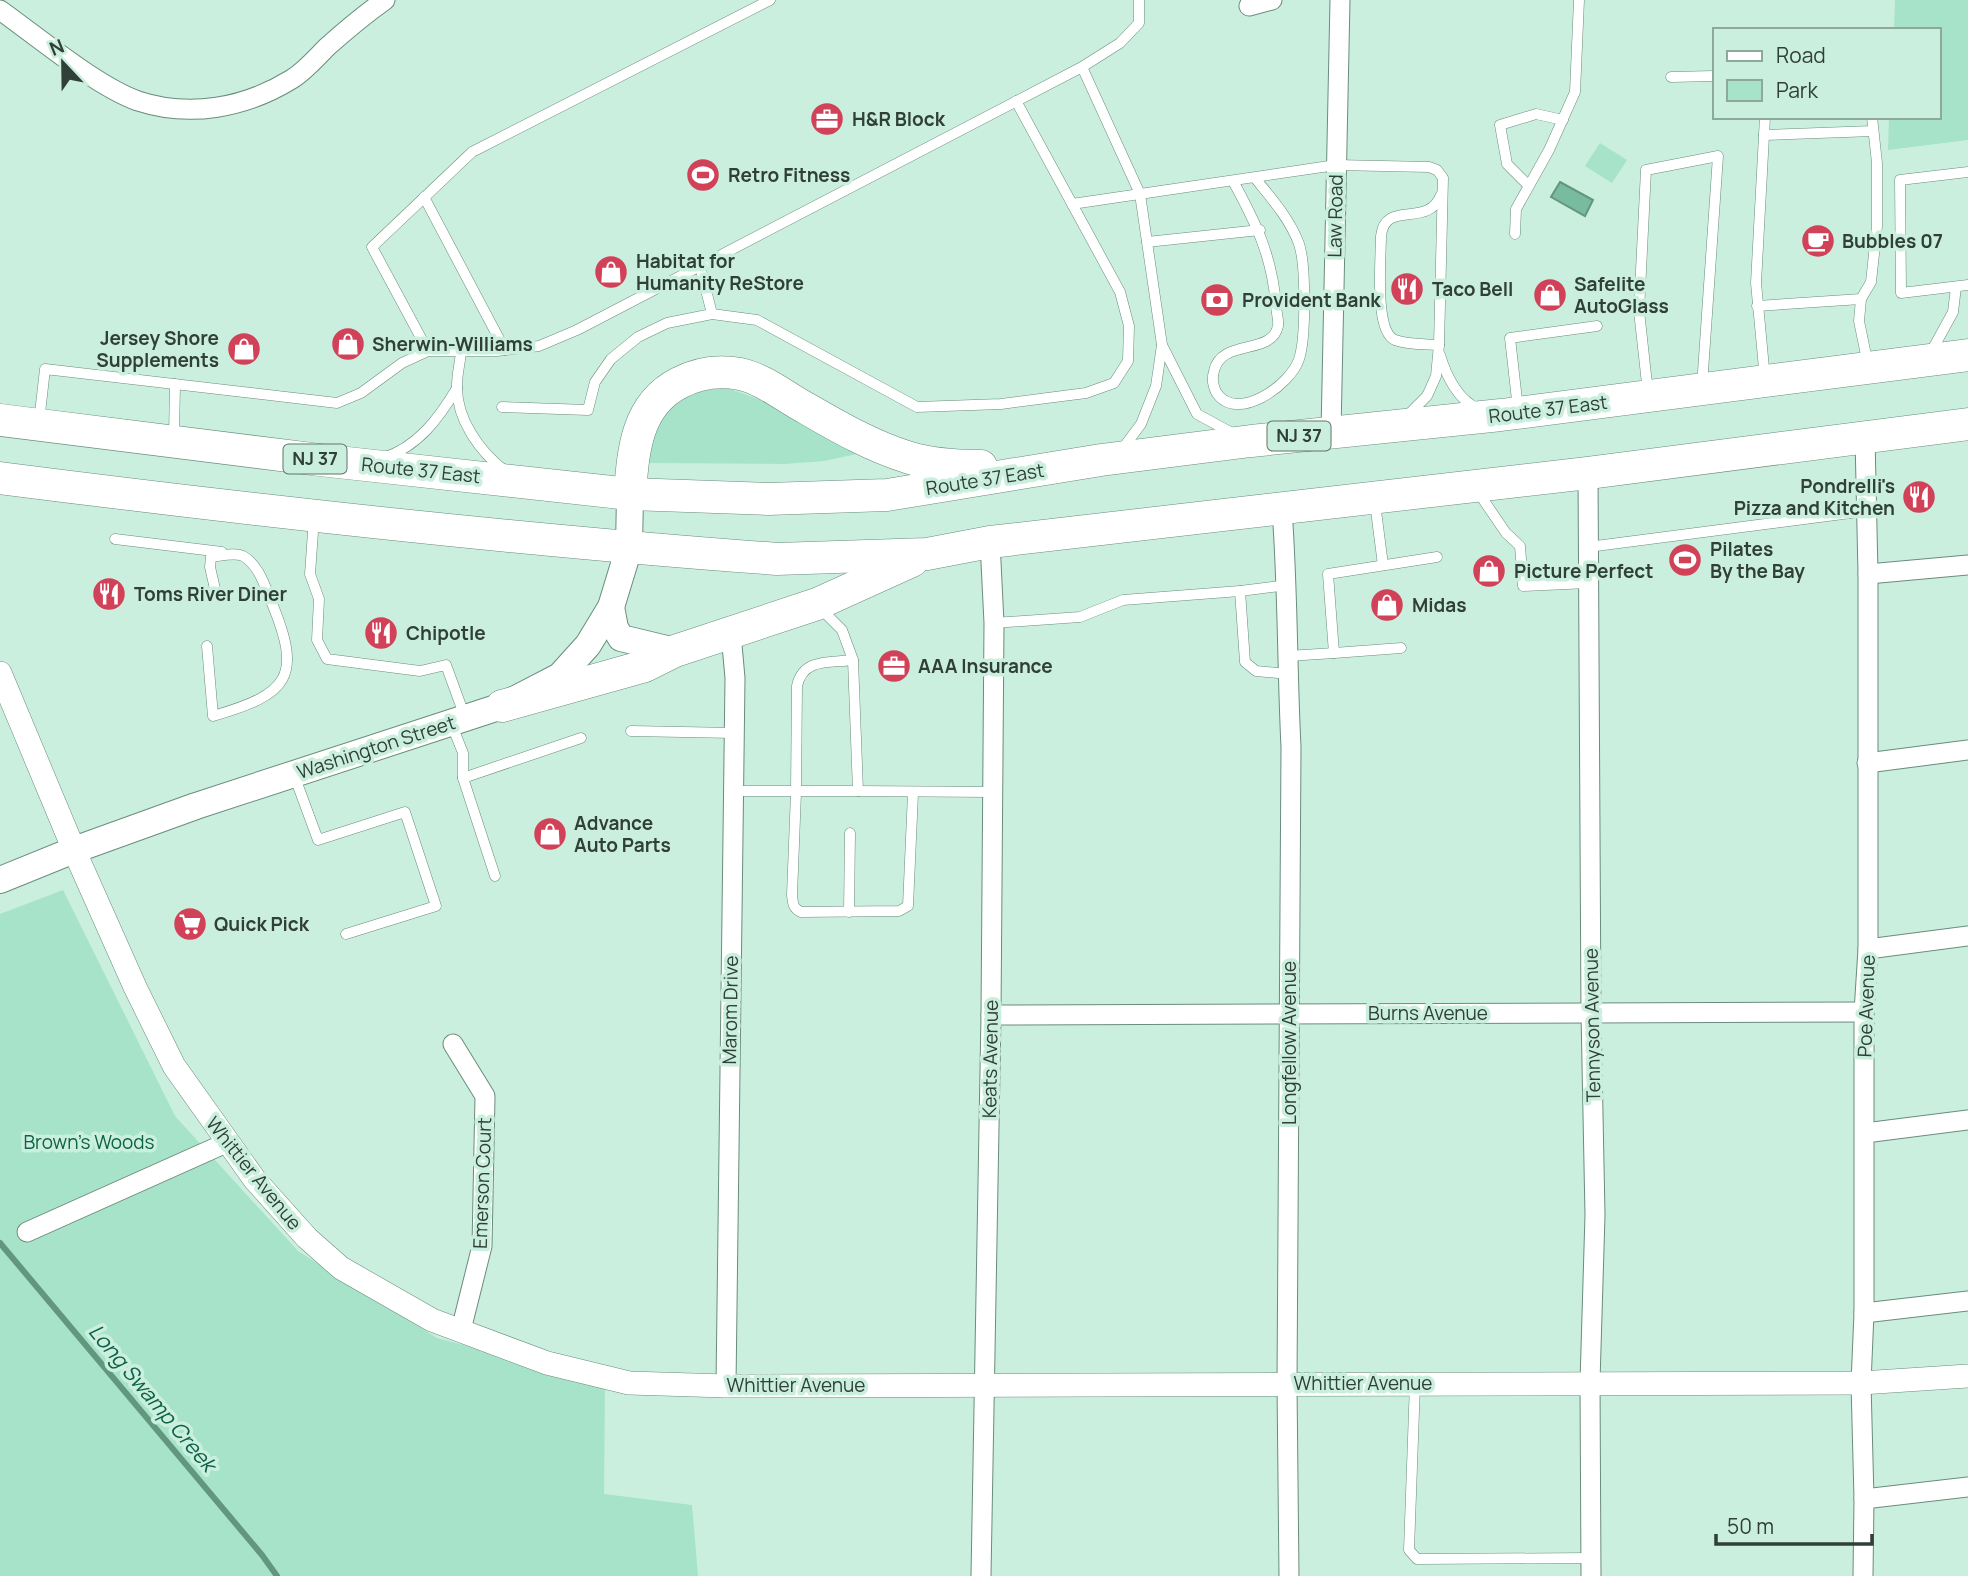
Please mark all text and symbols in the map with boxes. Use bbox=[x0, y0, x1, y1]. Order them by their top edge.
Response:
north arrow bbox=[28, 28, 98, 98]
legend bbox=[1713, 28, 1940, 119]
text: N bbox=[45, 33, 68, 62]
text: Road bbox=[1776, 41, 1826, 69]
text: Park bbox=[1776, 76, 1818, 104]
office icon: H&R Block bbox=[808, 100, 846, 138]
place label: H&R Block bbox=[852, 106, 946, 132]
sports icon: Retro Fitness bbox=[684, 156, 722, 194]
place label: Retro Fitness bbox=[728, 162, 850, 188]
street label: Law Road bbox=[1321, 174, 1349, 258]
cafe icon: Bubbles 07 bbox=[1799, 222, 1837, 260]
place label: Bubbles 07 bbox=[1842, 228, 1943, 254]
place label: Habitat for Humanity ReStore bbox=[636, 248, 804, 296]
shop icon: Habitat for Humanity ReStore bbox=[592, 253, 630, 291]
restaurant icon: Taco Bell bbox=[1388, 270, 1426, 308]
place label: Safelite AutoGlass bbox=[1574, 271, 1669, 319]
place label: Taco Bell bbox=[1432, 276, 1513, 302]
shop icon: Safelite AutoGlass bbox=[1531, 276, 1569, 314]
bank icon: Provident Bank bbox=[1198, 281, 1236, 319]
place label: Provident Bank bbox=[1242, 287, 1381, 313]
place label: Jersey Shore Supplements bbox=[96, 325, 219, 373]
shop icon: Sherwin-Williams bbox=[329, 325, 367, 363]
shop icon: Jersey Shore Supplements bbox=[225, 330, 263, 368]
place label: Sherwin-Williams bbox=[372, 331, 533, 357]
street label: Route 37 East bbox=[1487, 389, 1609, 429]
road number: NJ 37 bbox=[1268, 422, 1330, 450]
road number: NJ 37 bbox=[284, 444, 346, 474]
street label: Route 37 East bbox=[360, 451, 482, 489]
street label: Route 37 East bbox=[924, 457, 1046, 501]
place label: Pondrelli's Pizza and Kitchen bbox=[1734, 473, 1895, 521]
restaurant icon: Pondrelli's Pizza and Kitchen bbox=[1900, 478, 1938, 516]
place label: Pilates By the Bay bbox=[1710, 536, 1805, 584]
sports icon: Pilates By the Bay bbox=[1666, 541, 1704, 579]
shop icon: Picture Perfect bbox=[1470, 552, 1508, 590]
place label: Picture Perfect bbox=[1514, 558, 1654, 584]
restaurant icon: Toms River Diner bbox=[90, 575, 128, 613]
place label: Toms River Diner bbox=[134, 581, 288, 607]
shop icon: Midas bbox=[1368, 586, 1406, 624]
place label: Midas bbox=[1412, 592, 1467, 618]
restaurant icon: Chipotle bbox=[362, 614, 400, 652]
place label: Chipotle bbox=[406, 620, 486, 646]
office icon: AAA Insurance bbox=[875, 647, 913, 685]
place label: AAA Insurance bbox=[918, 653, 1053, 679]
street label: Washington Street bbox=[293, 709, 459, 785]
place label: Advance Auto Parts bbox=[574, 810, 671, 858]
shop icon: Advance Auto Parts bbox=[531, 815, 569, 853]
supermarket icon: Quick Pick bbox=[171, 905, 209, 943]
place label: Quick Pick bbox=[214, 911, 310, 937]
street label: Tennyson Avenue bbox=[1578, 948, 1606, 1102]
street label: Poe Avenue bbox=[1851, 954, 1881, 1058]
street label: Marom Drive bbox=[716, 955, 744, 1065]
street label: Longfellow Avenue bbox=[1276, 961, 1302, 1125]
street label: Keats Avenue bbox=[976, 1000, 1004, 1118]
street label: Burns Avenue bbox=[1368, 1000, 1488, 1026]
street label: Whittier Avenue bbox=[200, 1111, 308, 1235]
street label: Emerson Court bbox=[467, 1117, 497, 1249]
park label: Brown's Woods bbox=[23, 1129, 155, 1155]
water label: Long Swamp Creek bbox=[83, 1318, 224, 1479]
street label: Whittier Avenue bbox=[1294, 1370, 1432, 1396]
street label: Whittier Avenue bbox=[727, 1372, 865, 1398]
scale bar bbox=[1716, 1502, 1872, 1546]
text: 50 m bbox=[1727, 1512, 1774, 1540]

